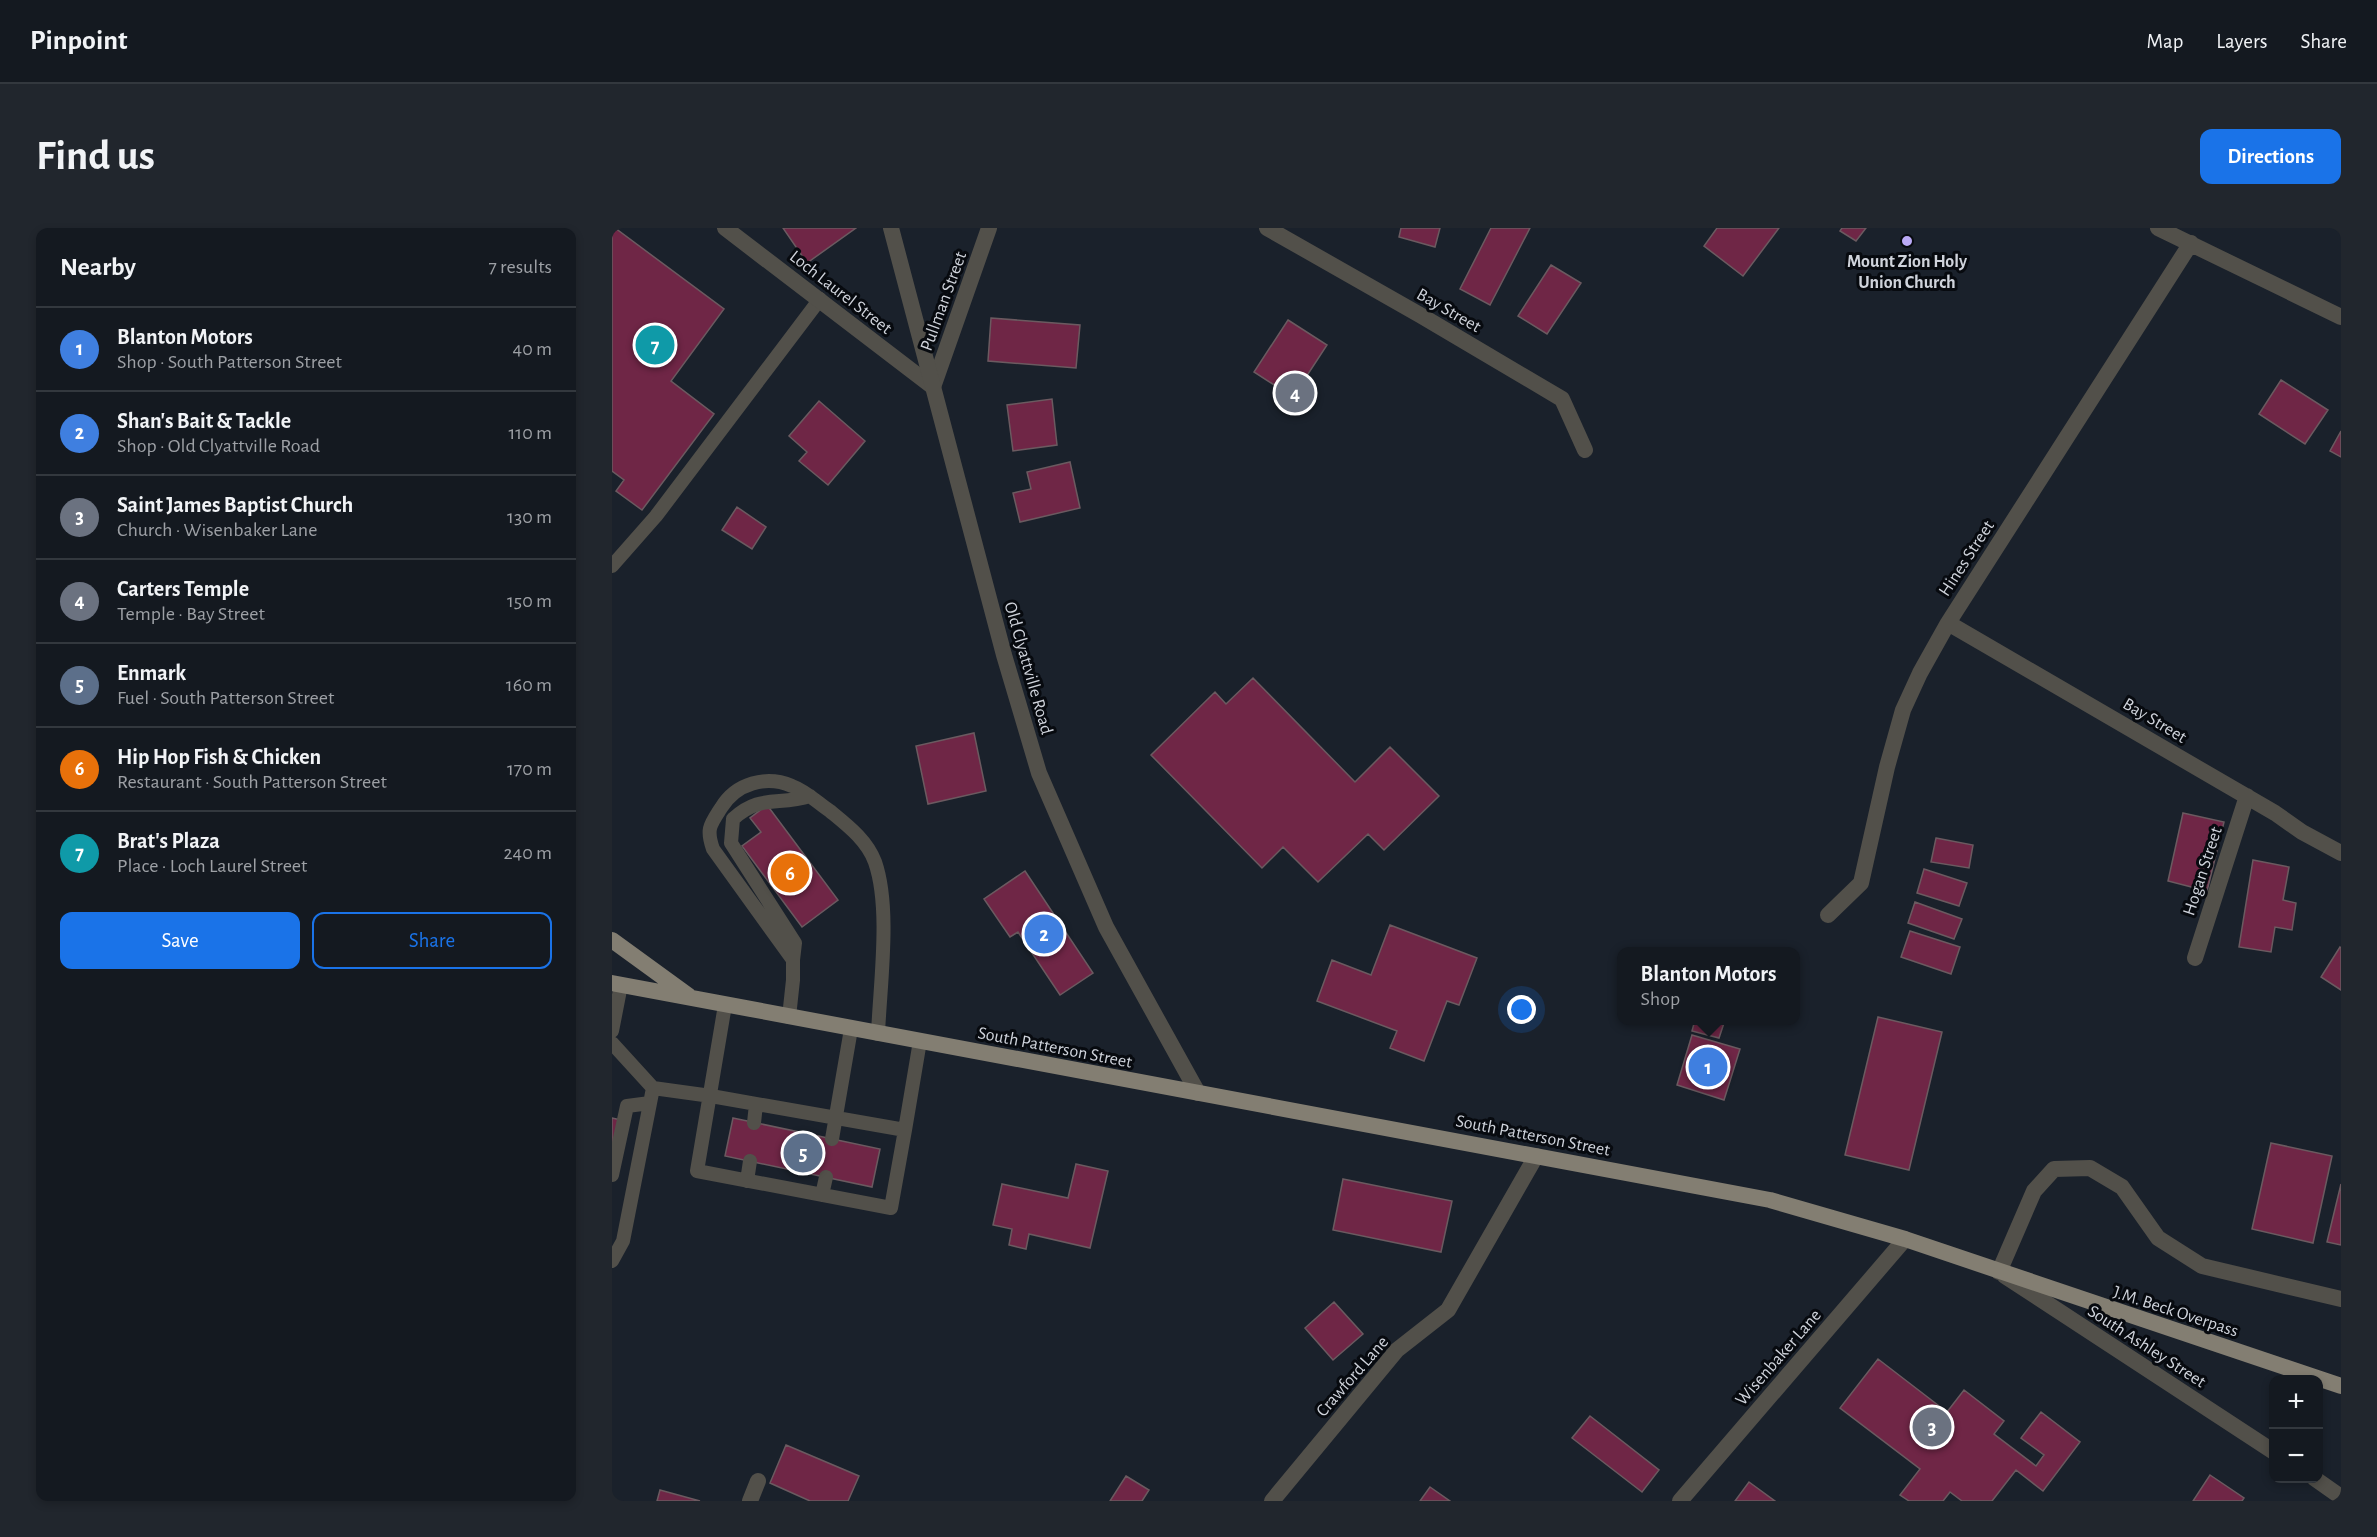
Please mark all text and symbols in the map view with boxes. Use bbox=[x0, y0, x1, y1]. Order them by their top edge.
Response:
text: Pinpoint bbox=[30, 27, 128, 55]
text: Map bbox=[2147, 31, 2183, 52]
text: Layers bbox=[2216, 31, 2267, 52]
text: Share bbox=[2300, 31, 2347, 52]
button: Directions bbox=[2200, 129, 2341, 184]
text: Find us bbox=[36, 135, 155, 177]
marker: Mount Zion Holy Union Church bbox=[1900, 234, 1914, 248]
street label: Loch Laurel Street bbox=[786, 248, 895, 338]
street label: Pullman Street bbox=[918, 249, 970, 353]
place label: Mount Zion Holy Union Church bbox=[1847, 253, 1968, 292]
text: Nearby bbox=[60, 254, 136, 280]
text: 7 results bbox=[488, 257, 552, 277]
street label: Bay Street bbox=[1413, 285, 1484, 336]
pin: 7 bbox=[636, 322, 675, 368]
text: Blanton Motors bbox=[117, 326, 253, 348]
text: 1 bbox=[76, 339, 83, 359]
text: 40 m bbox=[513, 339, 552, 359]
text: Shop · South Patterson Street bbox=[117, 352, 342, 372]
pin: 4 bbox=[1276, 370, 1314, 416]
text: Shan's Bait & Tackle bbox=[117, 410, 291, 432]
text: 2 bbox=[75, 423, 84, 443]
text: 110 m bbox=[508, 423, 552, 443]
text: Shop · Old Clyattville Road bbox=[117, 436, 320, 456]
text: Saint James Baptist Church bbox=[117, 494, 353, 516]
text: 3 bbox=[75, 507, 84, 527]
text: 130 m bbox=[507, 507, 552, 527]
street label: Hines Street bbox=[1936, 517, 1998, 600]
text: Church · Wisenbaker Lane bbox=[117, 520, 317, 540]
text: Carters Temple bbox=[117, 578, 249, 600]
text: 4 bbox=[74, 591, 85, 611]
text: 150 m bbox=[507, 591, 552, 611]
street label: Old Clyattville Road bbox=[1000, 600, 1056, 737]
text: Temple · Bay Street bbox=[117, 604, 265, 624]
text: Enmark bbox=[117, 662, 186, 684]
text: 5 bbox=[75, 675, 84, 695]
text: 160 m bbox=[506, 675, 552, 695]
text: Fuel · South Patterson Street bbox=[117, 688, 334, 708]
street label: Bay Street bbox=[2120, 695, 2190, 747]
text: Hip Hop Fish & Chicken bbox=[117, 746, 321, 768]
text: 6 bbox=[75, 759, 84, 779]
text: 170 m bbox=[507, 759, 552, 779]
text: Restaurant · South Patterson Street bbox=[117, 772, 387, 792]
street label: Hogan Street bbox=[2180, 824, 2226, 918]
text: Brat's Plaza bbox=[117, 830, 220, 852]
text: 7 bbox=[75, 843, 84, 863]
text: 240 m bbox=[503, 843, 552, 863]
pin: 6 bbox=[770, 850, 810, 896]
text: Place · Loch Laurel Street bbox=[117, 856, 307, 876]
button: Save bbox=[60, 912, 300, 969]
button: Share bbox=[312, 912, 552, 969]
pin: 2 bbox=[1024, 912, 1064, 956]
popup bbox=[1617, 947, 1800, 1025]
text: Blanton Motors bbox=[1641, 963, 1776, 985]
text: Shop bbox=[1641, 989, 1680, 1009]
your location bbox=[1507, 995, 1536, 1024]
street label: South Patterson Street bbox=[976, 1024, 1134, 1072]
pin: 1 bbox=[1688, 1044, 1728, 1090]
street label: South Patterson Street bbox=[1454, 1112, 1612, 1160]
pin: 5 bbox=[784, 1130, 822, 1176]
street label: J.M. Beck Overpass bbox=[2111, 1283, 2240, 1341]
street label: South Ashley Street bbox=[2084, 1302, 2209, 1392]
street label: Wisenbaker Lane bbox=[1732, 1306, 1825, 1409]
street label: Crawford Lane bbox=[1313, 1333, 1392, 1420]
map controls bbox=[2269, 1375, 2323, 1483]
button: + bbox=[2269, 1375, 2323, 1429]
pin: 3 bbox=[1912, 1404, 1952, 1450]
button: − bbox=[2269, 1429, 2323, 1483]

